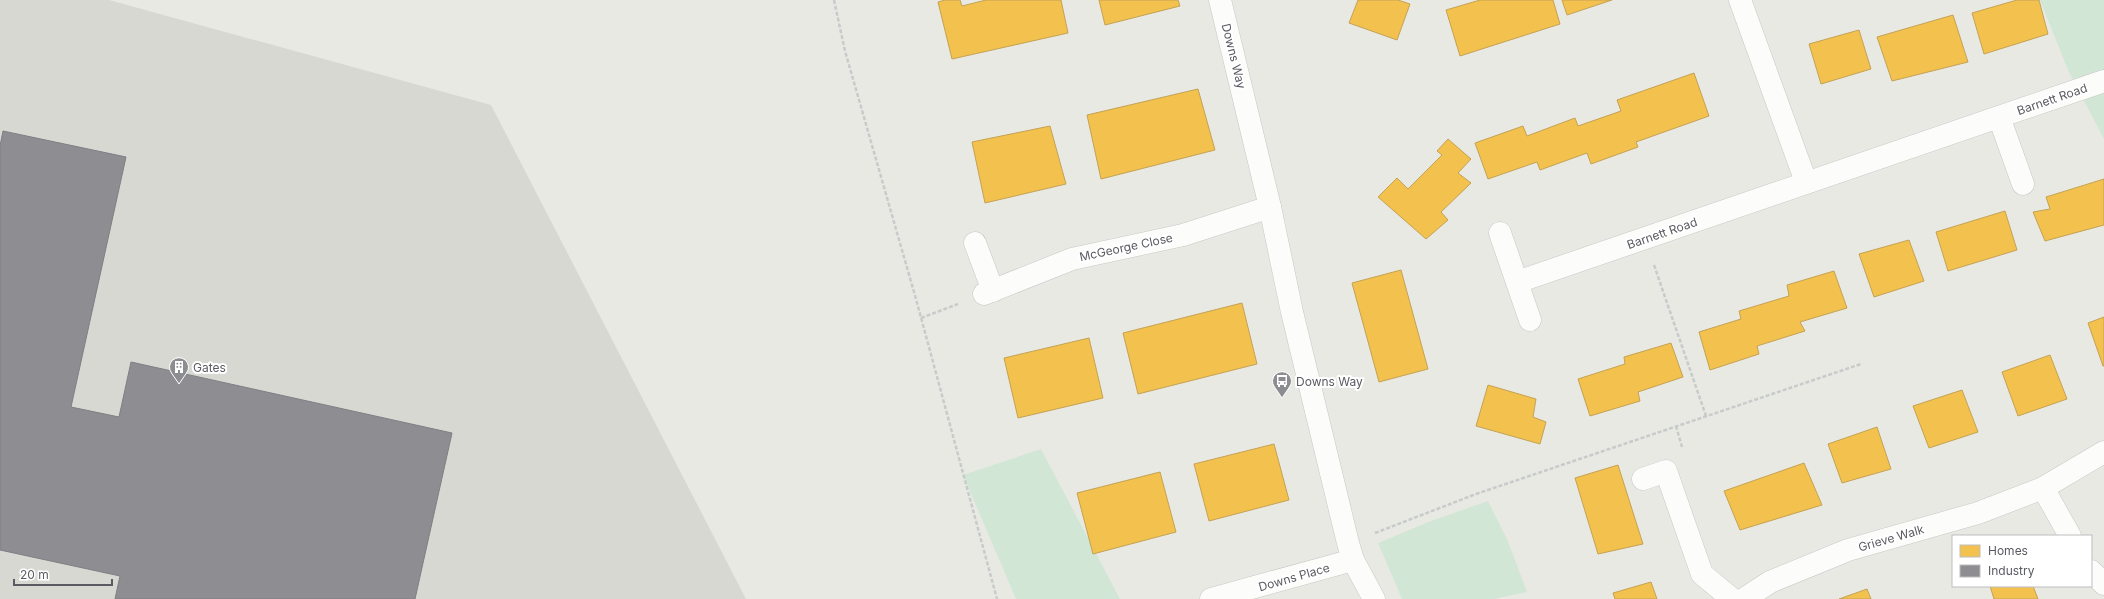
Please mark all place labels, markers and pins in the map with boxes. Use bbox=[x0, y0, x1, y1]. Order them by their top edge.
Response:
building icon: Gates bbox=[168, 356, 190, 384]
place label: Gates bbox=[193, 360, 226, 375]
bus stop icon: Downs Way bbox=[1271, 370, 1293, 398]
place label: Downs Way bbox=[1296, 374, 1363, 389]

